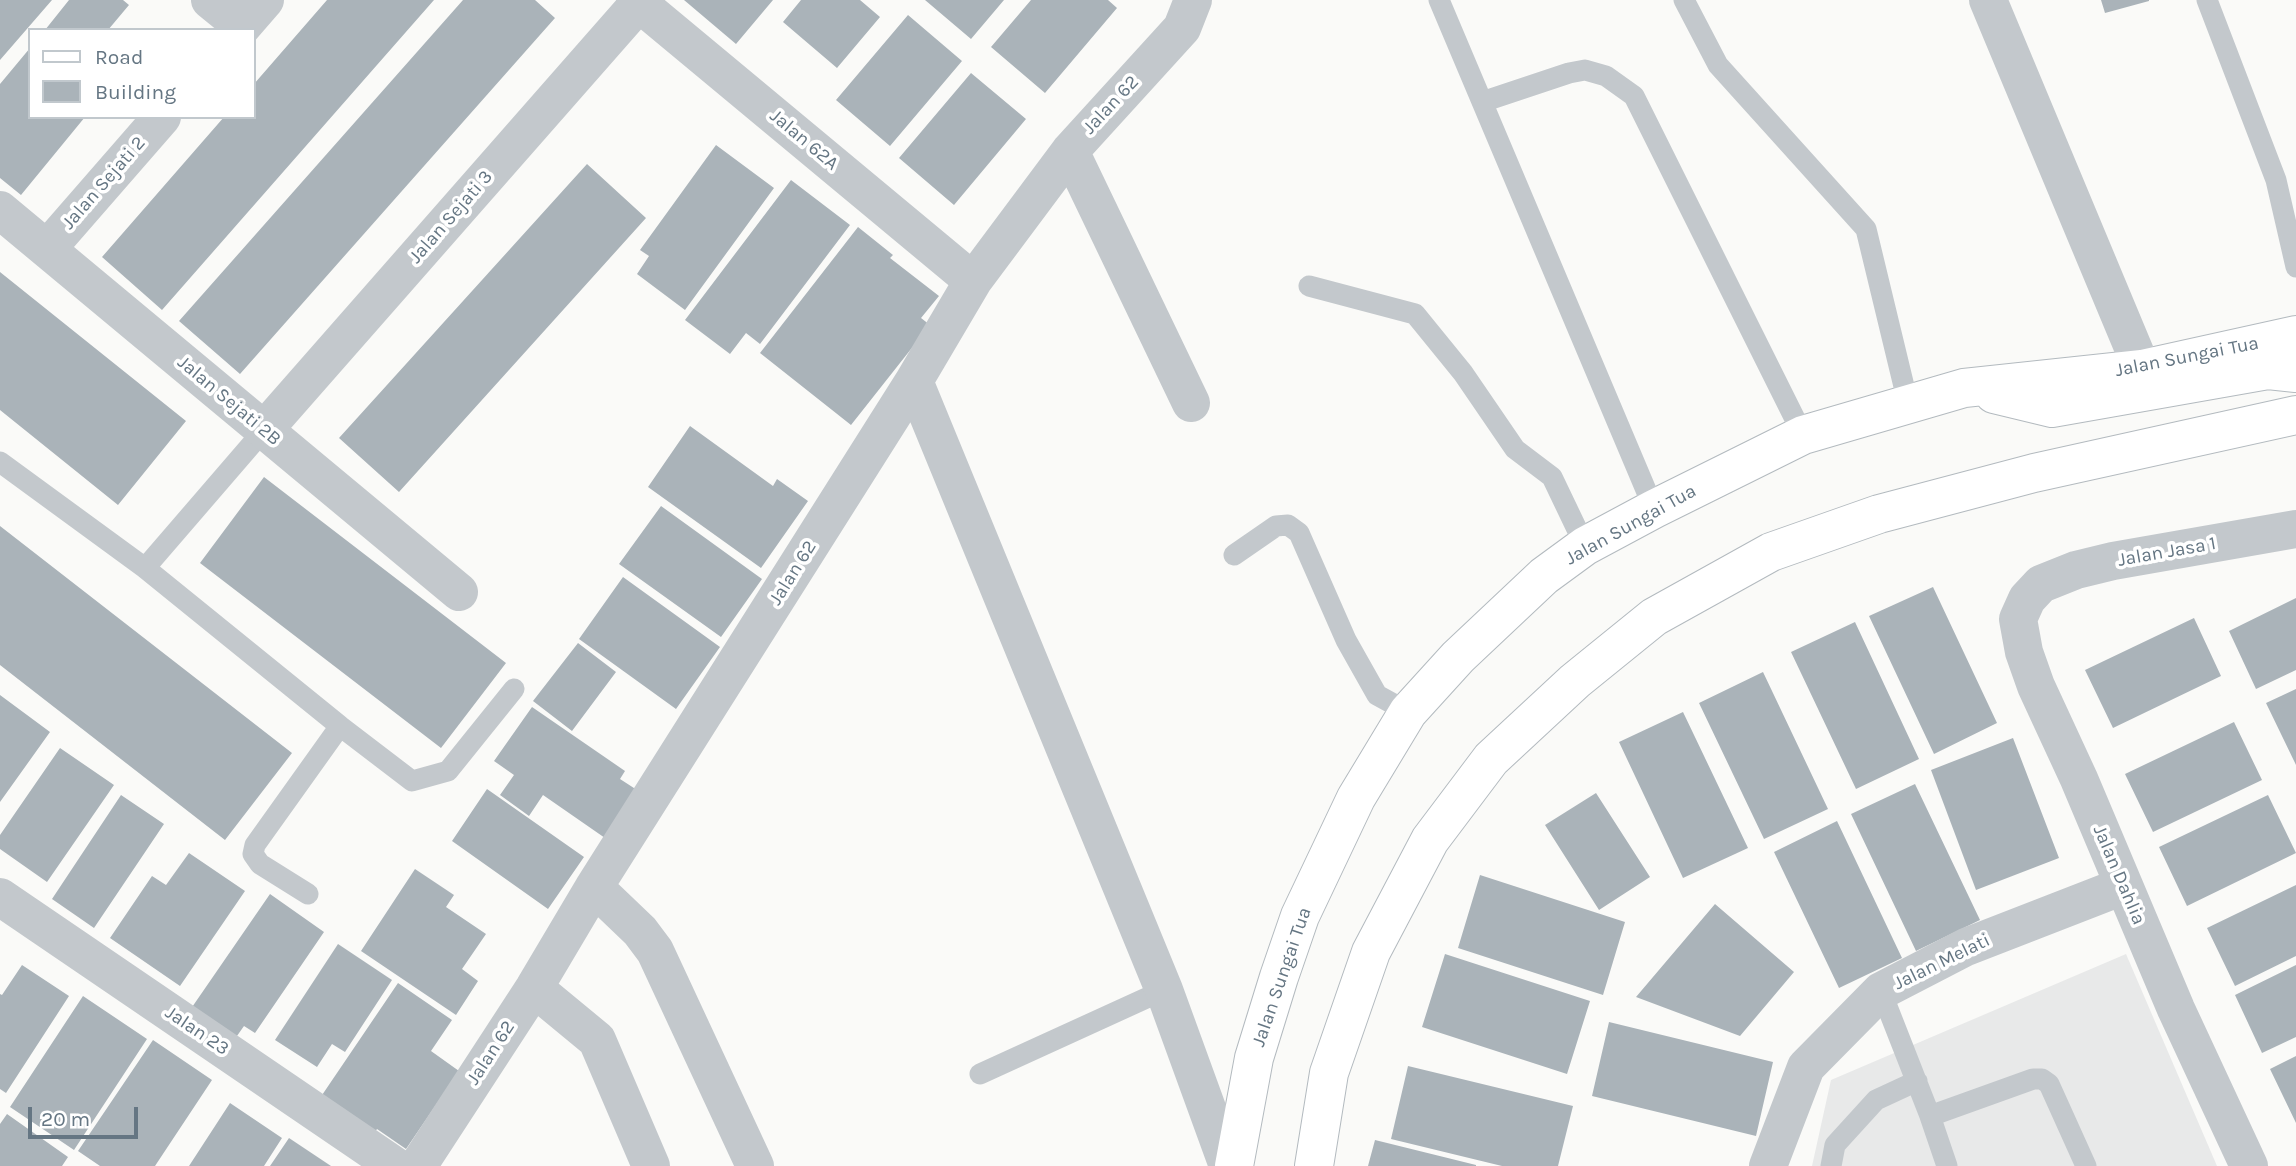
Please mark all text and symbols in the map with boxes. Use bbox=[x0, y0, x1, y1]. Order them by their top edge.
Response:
legend bbox=[28, 28, 256, 119]
text: Road bbox=[95, 45, 143, 69]
street label: Jalan 62 bbox=[1078, 71, 1144, 139]
text: Building bbox=[95, 80, 176, 104]
street label: Jalan 62A bbox=[765, 105, 843, 175]
street label: Jalan Sejati 2 bbox=[57, 132, 151, 234]
street label: Jalan Sejati 3 bbox=[404, 166, 498, 268]
street label: Jalan Sungai Tua bbox=[2113, 332, 2261, 382]
street label: Jalan Sejati 2B bbox=[173, 351, 285, 451]
street label: Jalan Sungai Tua bbox=[1562, 480, 1700, 570]
street label: Jalan Jasa 1 bbox=[2116, 532, 2218, 572]
street label: Jalan 62 bbox=[764, 537, 822, 609]
street label: Jalan Dahlia bbox=[2088, 822, 2150, 928]
street label: Jalan Sungai Tua bbox=[1247, 904, 1317, 1050]
street label: Jalan Melati bbox=[1890, 929, 1994, 995]
street label: Jalan 23 bbox=[161, 1001, 233, 1061]
street label: Jalan 62 bbox=[462, 1017, 520, 1089]
scale bar bbox=[32, 1092, 142, 1136]
text: 20 m bbox=[41, 1107, 90, 1131]

